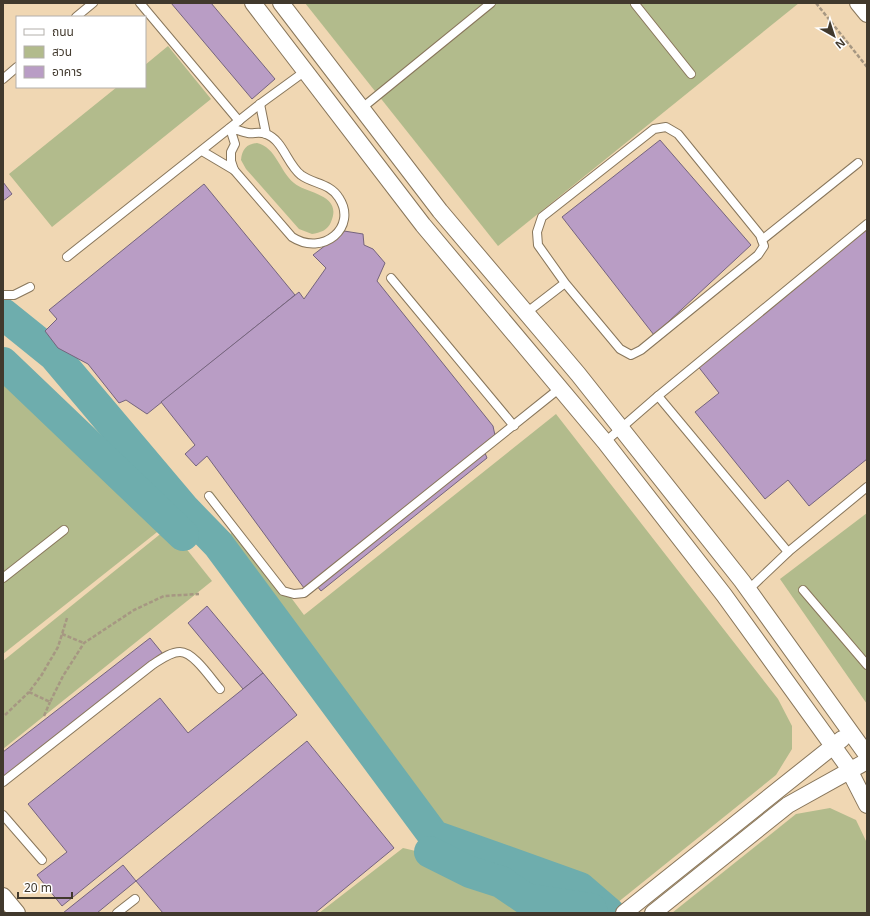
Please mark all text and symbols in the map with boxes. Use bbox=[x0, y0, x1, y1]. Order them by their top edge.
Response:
legend bbox=[16, 16, 146, 88]
north arrow bbox=[814, 16, 854, 56]
text: ถนน bbox=[52, 23, 74, 41]
text: N bbox=[831, 34, 849, 53]
text: สวน bbox=[52, 43, 72, 61]
text: อาคาร bbox=[52, 63, 82, 81]
scale bar bbox=[18, 874, 72, 900]
text: 20 m bbox=[24, 879, 52, 897]

